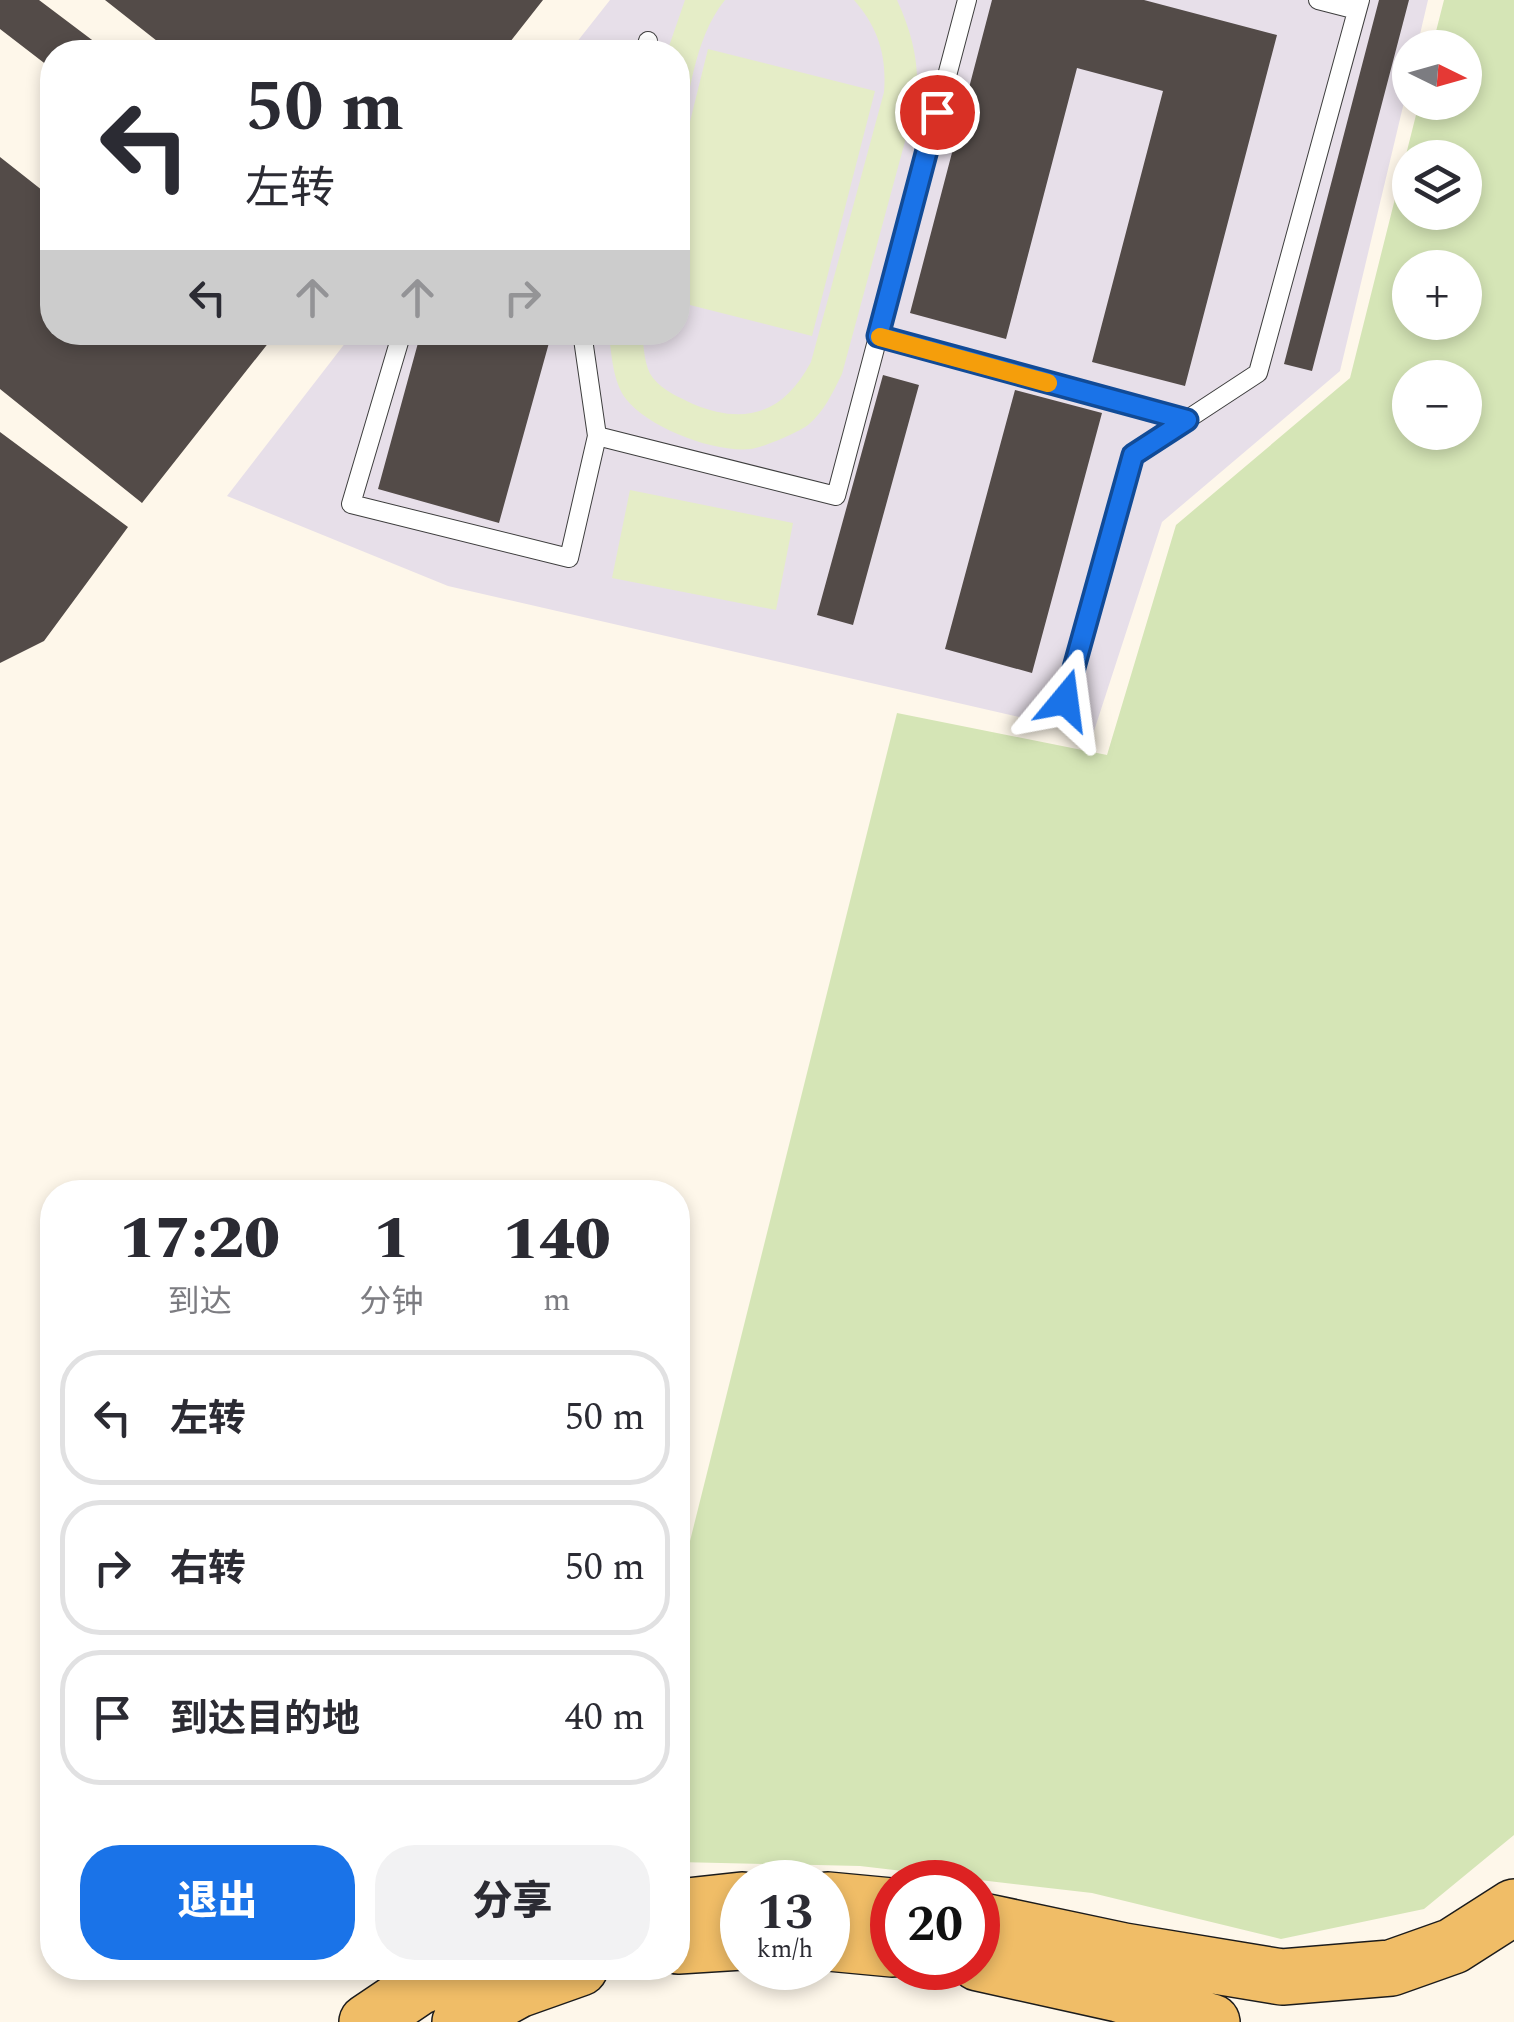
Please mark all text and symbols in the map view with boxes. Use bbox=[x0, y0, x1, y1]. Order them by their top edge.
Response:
north arrow bbox=[1392, 30, 1482, 120]
map controls bbox=[1392, 30, 1482, 450]
text: 50 m bbox=[245, 55, 404, 161]
pin bbox=[895, 70, 980, 155]
icon: left bbox=[80, 80, 210, 210]
icon: arrive bbox=[910, 85, 965, 140]
button: layers bbox=[1392, 140, 1482, 230]
text: 左转 bbox=[245, 155, 335, 224]
button: + bbox=[1392, 250, 1482, 340]
icon: left bbox=[180, 270, 235, 325]
icon: ahead bbox=[285, 270, 340, 325]
icon: ahead bbox=[390, 270, 445, 325]
icon: right bbox=[495, 270, 550, 325]
button: − bbox=[1392, 360, 1482, 450]
position arrow bbox=[1013, 648, 1117, 752]
text: 17:20 bbox=[119, 1193, 280, 1285]
text: 1 bbox=[373, 1193, 409, 1285]
text: 140 bbox=[503, 1194, 611, 1286]
text: m bbox=[543, 1276, 570, 1325]
text: 到达 bbox=[168, 1278, 232, 1327]
text: 分钟 bbox=[359, 1278, 423, 1327]
text: 50 m bbox=[565, 1389, 645, 1447]
icon: left bbox=[85, 1390, 140, 1445]
text: 左转 bbox=[170, 1391, 246, 1449]
text: 50 m bbox=[565, 1539, 645, 1597]
icon: right bbox=[85, 1540, 140, 1595]
text: 右转 bbox=[170, 1541, 246, 1599]
text: 40 m bbox=[565, 1689, 645, 1747]
icon: arrive bbox=[85, 1690, 140, 1745]
text: 到达目的地 bbox=[170, 1691, 360, 1749]
button: 退出 bbox=[80, 1845, 355, 1960]
button: 分享 bbox=[375, 1845, 650, 1960]
speed limit sign: 20 bbox=[870, 1860, 1000, 1990]
text: 13 bbox=[757, 1875, 813, 1951]
text: km/h bbox=[757, 1931, 813, 1969]

